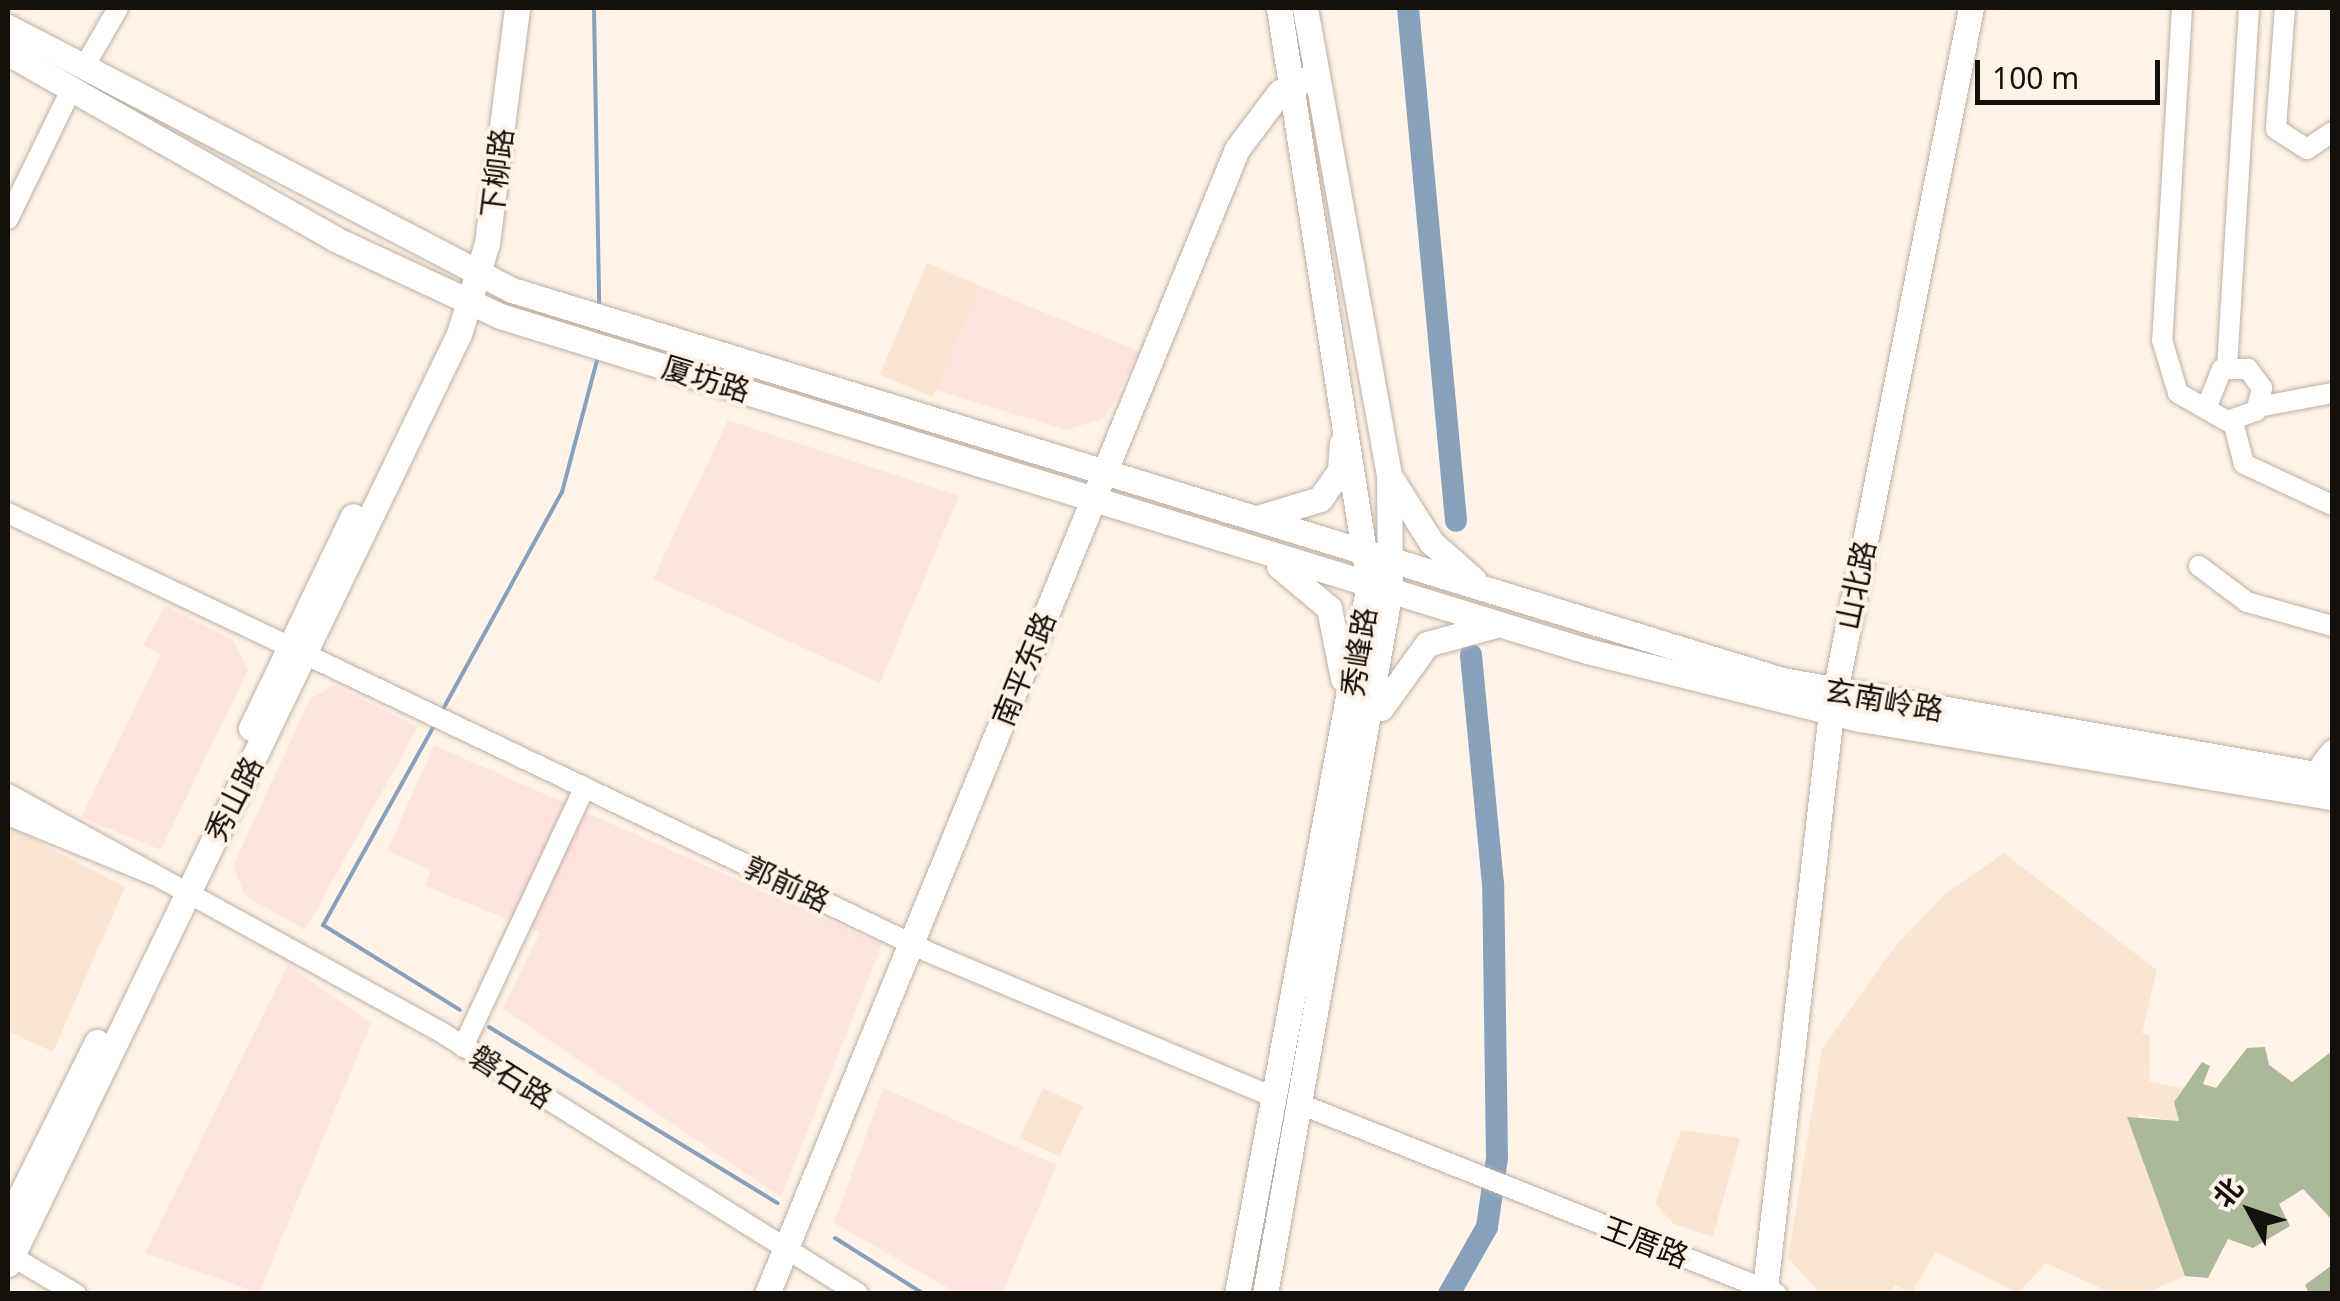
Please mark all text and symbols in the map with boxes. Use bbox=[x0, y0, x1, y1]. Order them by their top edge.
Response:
scale bar bbox=[1980, 40, 2165, 102]
text: 100 m bbox=[1992, 57, 2079, 98]
street label: 下柳路 bbox=[474, 126, 520, 220]
street label: 厦坊路 bbox=[658, 349, 754, 409]
street label: 山北路 bbox=[1829, 537, 1883, 633]
street label: 秀峰路 bbox=[1334, 605, 1384, 699]
street label: 南平东路 bbox=[985, 607, 1063, 731]
street label: 玄南岭路 bbox=[1822, 672, 1946, 728]
street label: 秀山路 bbox=[198, 751, 270, 847]
street label: 郭前路 bbox=[739, 849, 835, 919]
street label: 磐石路 bbox=[463, 1038, 559, 1116]
north arrow bbox=[2200, 1161, 2300, 1261]
text: 北 bbox=[2203, 1169, 2251, 1215]
street label: 王厝路 bbox=[1597, 1209, 1693, 1275]

